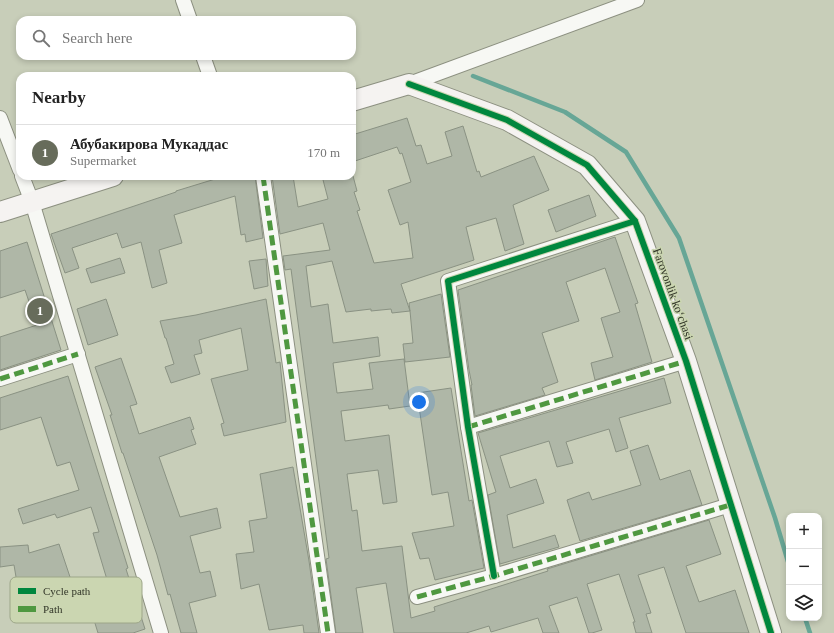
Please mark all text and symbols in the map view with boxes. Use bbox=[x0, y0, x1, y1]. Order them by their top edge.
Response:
search box bbox=[16, 16, 356, 60]
icon: search bbox=[30, 27, 52, 49]
text: Search here bbox=[62, 30, 132, 46]
text: Nearby bbox=[32, 88, 86, 107]
text: Абубакирова Мукаддас bbox=[70, 136, 228, 152]
text: 1 bbox=[42, 145, 48, 160]
text: 170 m bbox=[307, 145, 340, 160]
text: Supermarket bbox=[70, 153, 136, 168]
street label: Farovonlik koʻchasi bbox=[650, 246, 696, 342]
pin: 1 bbox=[27, 296, 53, 326]
your location bbox=[409, 392, 429, 412]
map controls bbox=[786, 513, 822, 621]
button: + bbox=[786, 513, 822, 549]
button: − bbox=[786, 549, 822, 585]
legend bbox=[10, 577, 142, 623]
text: Cycle path bbox=[43, 585, 91, 597]
button: layers bbox=[786, 585, 822, 621]
text: Path bbox=[43, 603, 63, 615]

